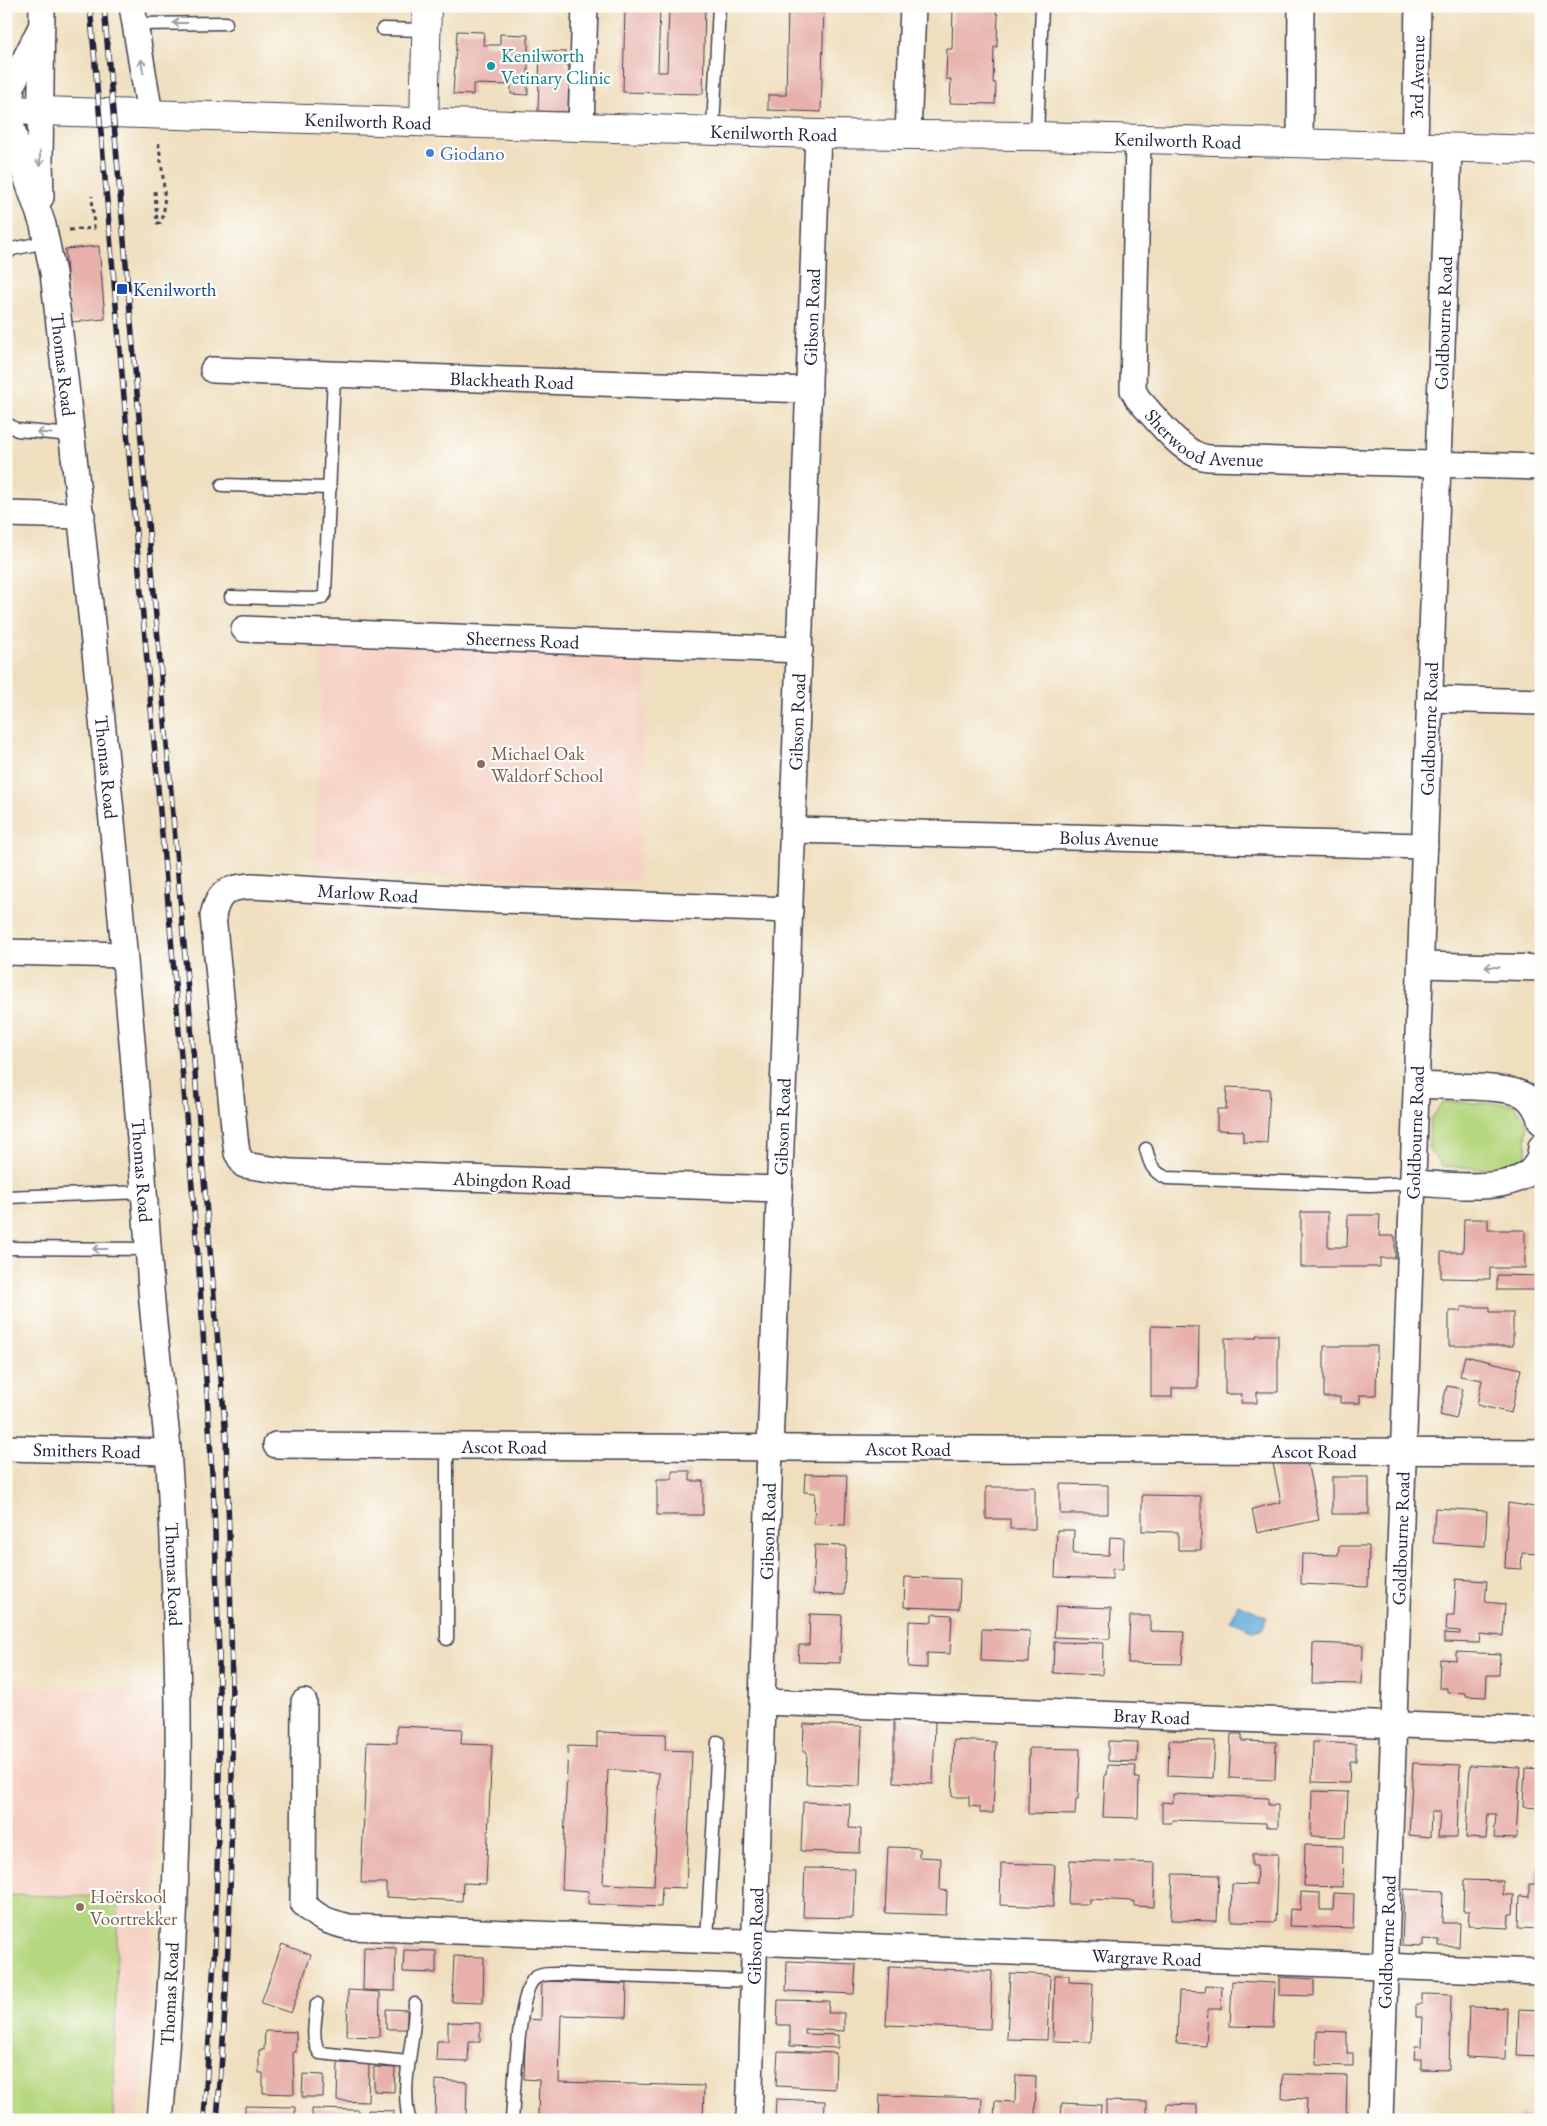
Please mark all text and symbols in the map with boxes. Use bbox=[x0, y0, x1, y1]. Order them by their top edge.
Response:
one-way arrow bbox=[172, 18, 188, 28]
street label: 3rd Avenue bbox=[1404, 35, 1430, 119]
place label: Kenilworth Vetinary Clinic bbox=[501, 43, 611, 90]
one-way arrow bbox=[137, 58, 147, 74]
marker: Kenilworth Vetinary Clinic bbox=[485, 60, 497, 72]
street label: Kenilworth Road bbox=[304, 107, 432, 136]
street label: Kenilworth Road bbox=[710, 119, 838, 147]
street label: Kenilworth Road bbox=[1114, 126, 1242, 155]
place label: Giodano bbox=[440, 141, 505, 166]
marker: Giodano bbox=[424, 147, 436, 159]
one-way arrow bbox=[35, 151, 45, 167]
street label: Goldbourne Road bbox=[1429, 255, 1458, 390]
street label: Gibson Road bbox=[798, 268, 826, 366]
place label: Kenilworth bbox=[133, 277, 217, 302]
marker: Kenilworth bbox=[115, 282, 129, 296]
street label: Thomas Road bbox=[45, 311, 81, 418]
street label: Blackheath Road bbox=[449, 366, 575, 395]
street label: Sherwood Avenue bbox=[1139, 404, 1264, 472]
one-way arrow bbox=[37, 428, 53, 438]
street label: Sheerness Road bbox=[466, 625, 580, 655]
street label: Goldbourne Road bbox=[1414, 661, 1444, 796]
street label: Gibson Road bbox=[783, 672, 811, 771]
street label: Thomas Road bbox=[89, 714, 124, 820]
place label: Michael Oak Waldorf School bbox=[491, 741, 604, 788]
marker: Michael Oak Waldorf School bbox=[475, 758, 487, 770]
street label: Bolus Avenue bbox=[1059, 825, 1159, 852]
street label: Marlow Road bbox=[317, 878, 419, 909]
one-way arrow bbox=[1484, 962, 1500, 972]
street label: Goldbourne Road bbox=[1400, 1065, 1430, 1200]
street label: Gibson Road bbox=[768, 1077, 797, 1176]
street label: Thomas Road bbox=[126, 1118, 158, 1224]
street label: Abingdon Road bbox=[451, 1166, 572, 1195]
one-way arrow bbox=[92, 1244, 108, 1254]
street label: Ascot Road bbox=[460, 1434, 547, 1460]
street label: Ascot Road bbox=[864, 1436, 951, 1462]
street label: Smithers Road bbox=[33, 1437, 141, 1464]
street label: Ascot Road bbox=[1270, 1439, 1357, 1464]
street label: Goldbourne Road bbox=[1386, 1471, 1416, 1606]
street label: Gibson Road bbox=[754, 1482, 782, 1580]
street label: Thomas Road bbox=[159, 1522, 188, 1627]
street label: Bray Road bbox=[1113, 1703, 1191, 1730]
street label: Goldbourne Road bbox=[1372, 1874, 1402, 2009]
place label: Hoërskool Voortrekker bbox=[90, 1884, 178, 1931]
street label: Gibson Road bbox=[741, 1887, 769, 1985]
marker: Hoërskool Voortrekker bbox=[74, 1901, 86, 1913]
street label: Thomas Road bbox=[154, 1941, 185, 2047]
street label: Wargrave Road bbox=[1091, 1943, 1202, 1972]

